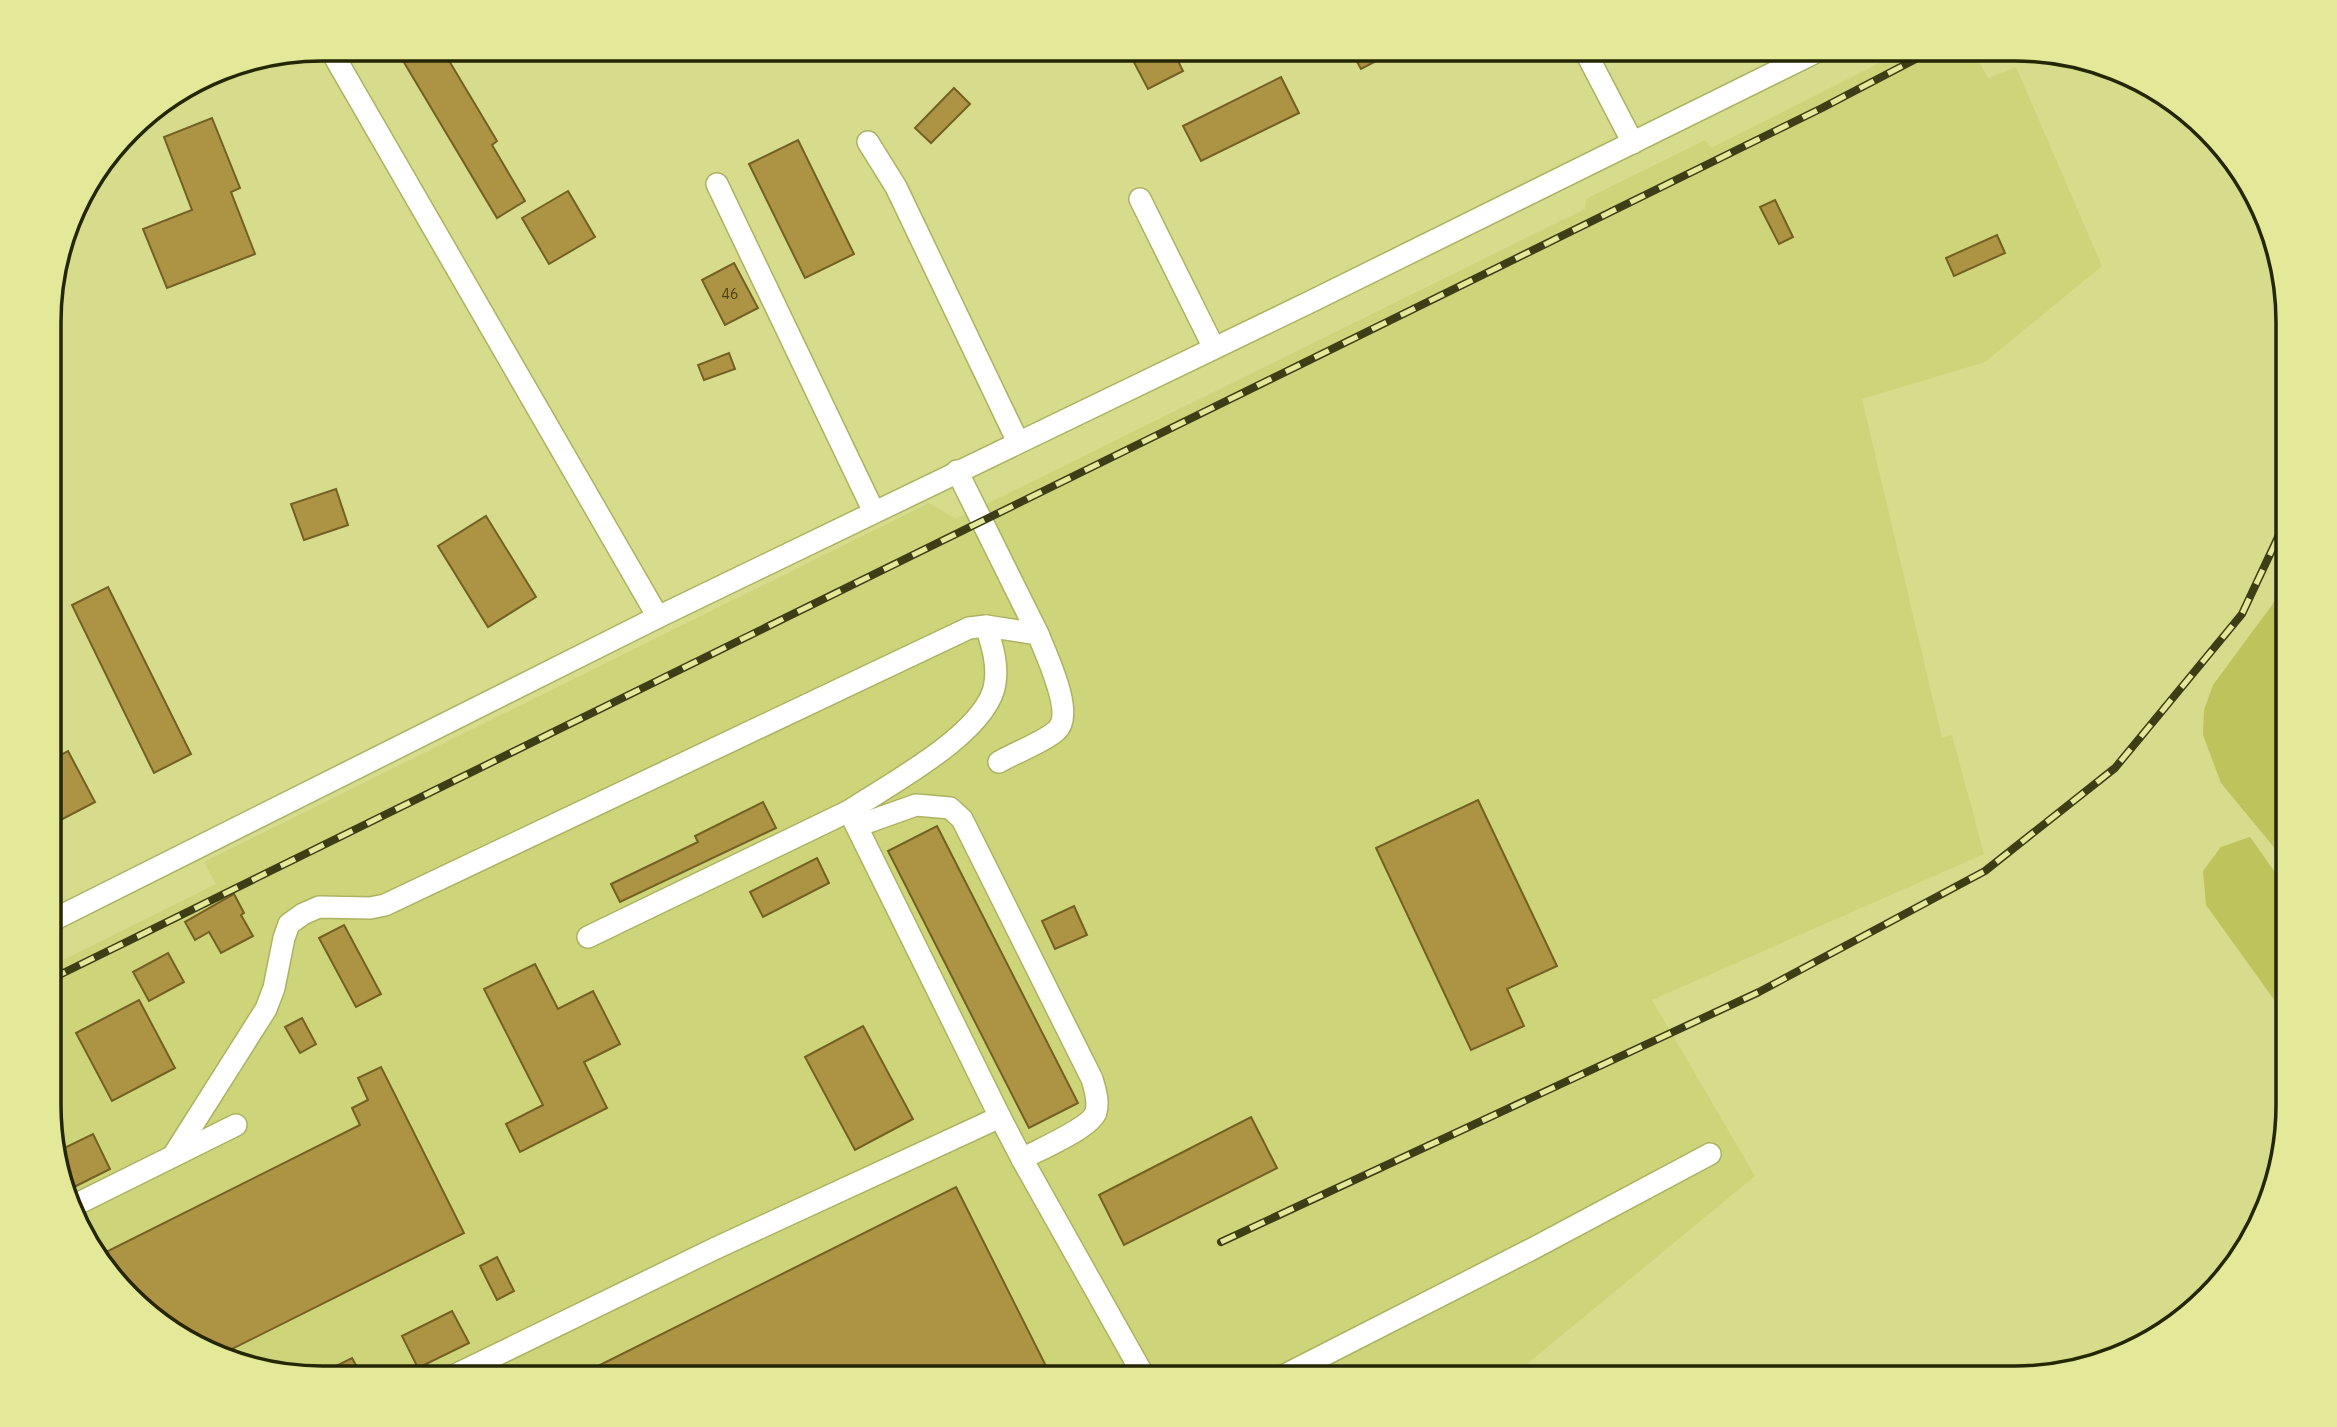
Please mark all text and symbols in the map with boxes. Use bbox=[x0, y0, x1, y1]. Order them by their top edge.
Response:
house number: 46 bbox=[722, 285, 738, 303]

